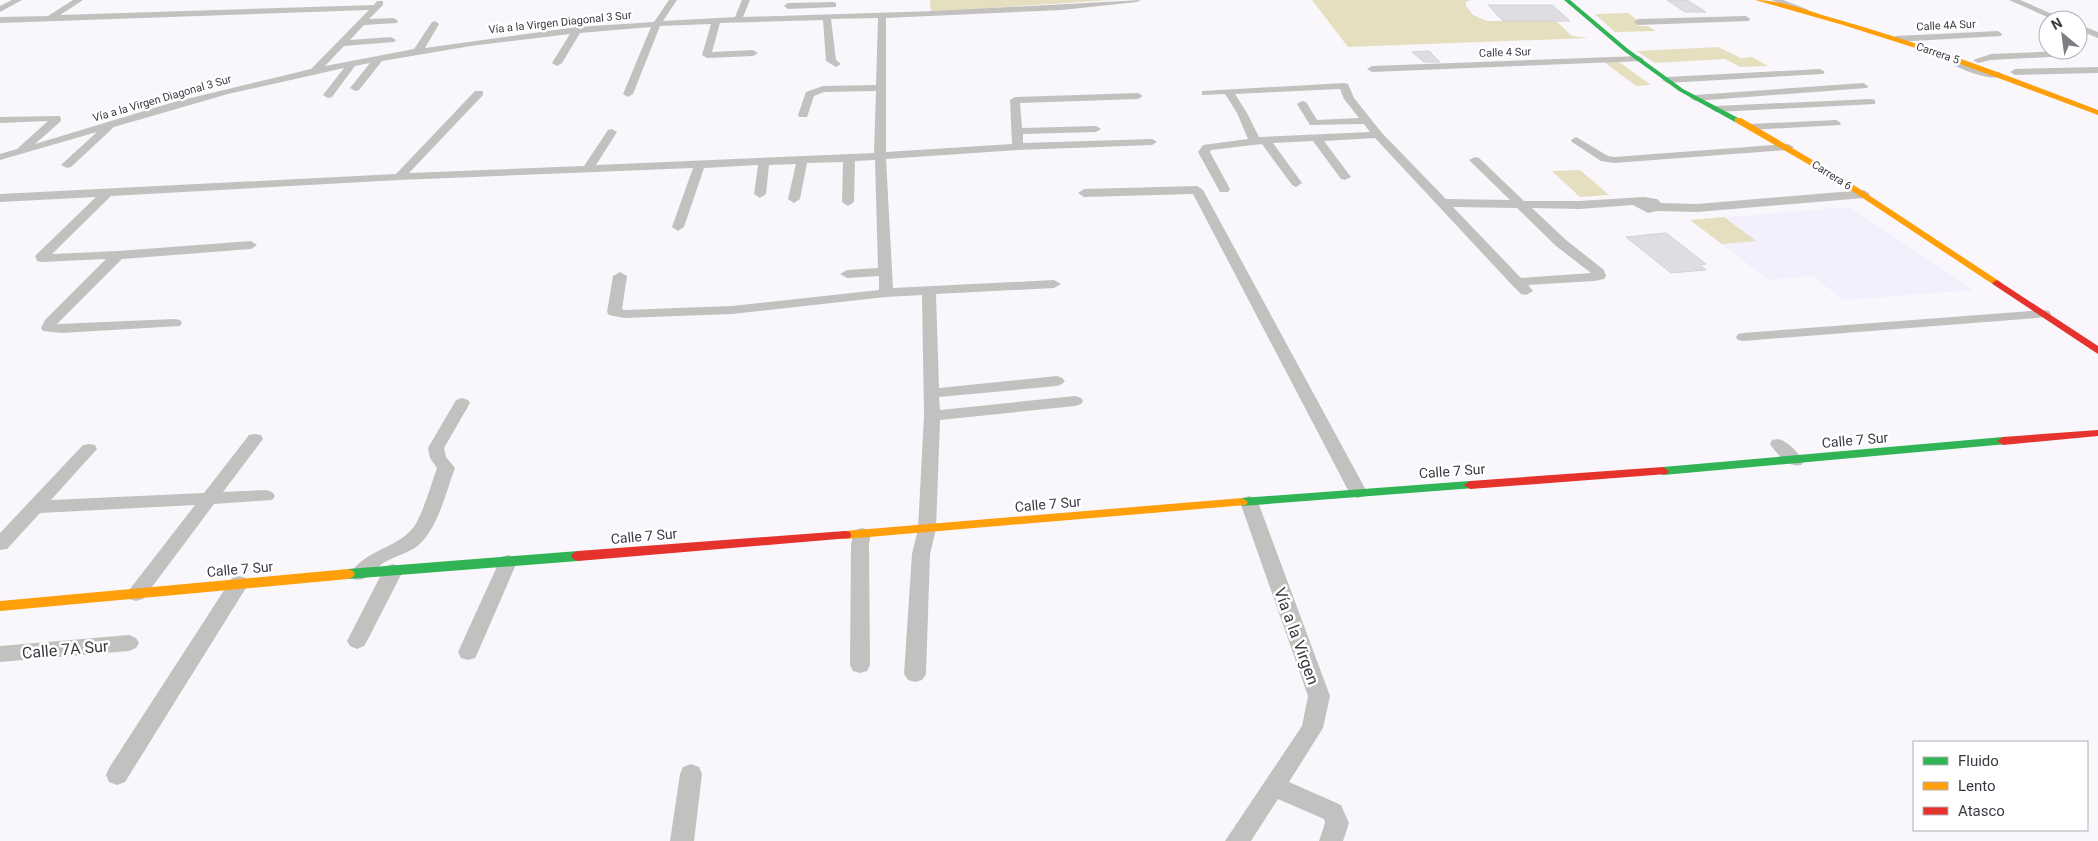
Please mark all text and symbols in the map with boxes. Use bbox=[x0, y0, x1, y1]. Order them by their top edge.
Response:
street label: Vía a la Virgen Diagonal 3 Sur bbox=[488, 8, 632, 36]
north arrow bbox=[2038, 10, 2088, 60]
text: N bbox=[2048, 14, 2065, 33]
street label: Calle 4A Sur bbox=[1916, 17, 1976, 34]
street label: Carrera 5 bbox=[1915, 40, 1961, 67]
street label: Calle 4 Sur bbox=[1479, 45, 1532, 60]
street label: Vía a la Virgen Diagonal 3 Sur bbox=[91, 72, 233, 125]
street label: Carrera 6 bbox=[1809, 158, 1854, 193]
street label: Calle 7 Sur bbox=[1821, 429, 1889, 451]
street label: Calle 7 Sur bbox=[1418, 461, 1486, 481]
street label: Calle 7 Sur bbox=[1014, 493, 1082, 515]
street label: Calle 7 Sur bbox=[610, 525, 678, 547]
street label: Calle 7 Sur bbox=[206, 558, 274, 580]
street label: Vía a la Virgen bbox=[1270, 585, 1323, 687]
street label: Calle 7A Sur bbox=[21, 636, 110, 663]
legend bbox=[1913, 741, 2088, 831]
text: Fluido bbox=[1958, 752, 1999, 770]
text: Lento bbox=[1958, 777, 1996, 795]
text: Atasco bbox=[1958, 802, 2005, 820]

